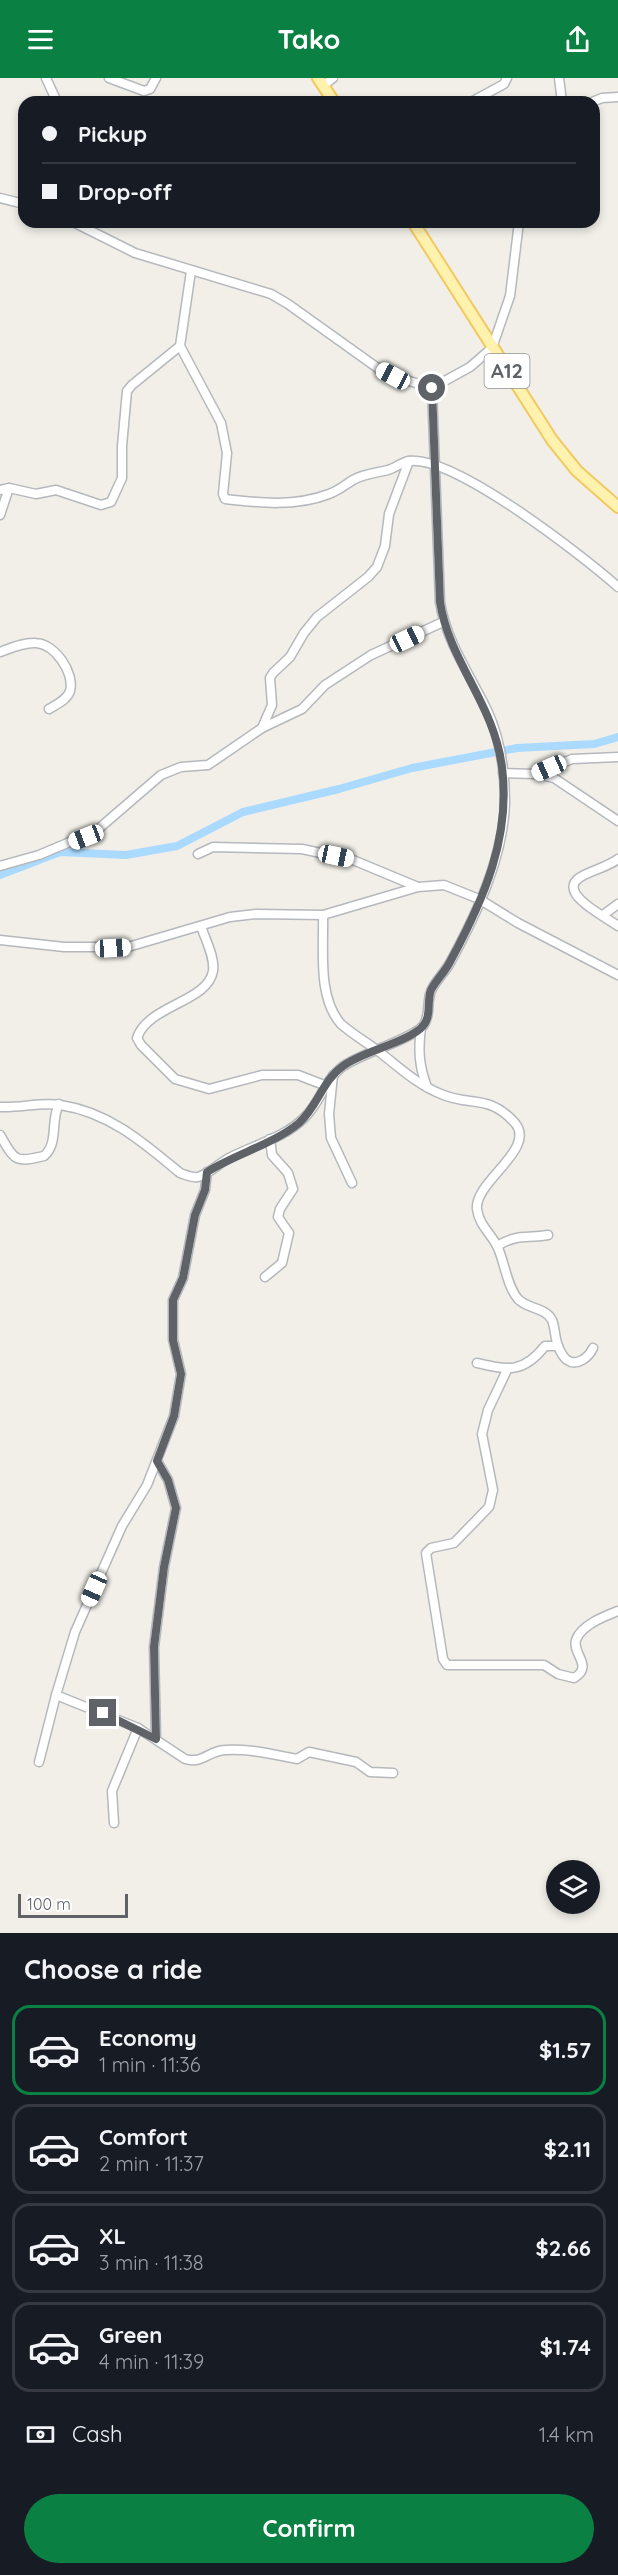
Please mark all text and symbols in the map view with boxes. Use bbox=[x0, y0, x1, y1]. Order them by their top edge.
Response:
text: Tako bbox=[278, 22, 340, 56]
icon: menu bbox=[24, 23, 57, 56]
icon: share bbox=[561, 23, 594, 56]
text: Pickup bbox=[78, 120, 147, 148]
text: Drop-off bbox=[78, 178, 172, 206]
road number: A12 bbox=[484, 354, 530, 388]
car bbox=[373, 360, 413, 392]
route start bbox=[418, 374, 445, 401]
car bbox=[387, 623, 427, 655]
car bbox=[529, 752, 569, 784]
car bbox=[66, 822, 106, 852]
car bbox=[317, 843, 355, 869]
car bbox=[95, 938, 131, 958]
car bbox=[78, 1569, 110, 1609]
route end bbox=[89, 1699, 116, 1726]
map controls bbox=[546, 1860, 600, 1914]
button: layers bbox=[546, 1860, 600, 1914]
scale bar bbox=[18, 1891, 128, 1918]
text: 100 m bbox=[27, 1894, 71, 1914]
text: Choose a ride bbox=[24, 1952, 202, 1986]
icon: car bbox=[27, 2023, 81, 2077]
text: Economy bbox=[99, 2024, 197, 2052]
text: $1.57 bbox=[539, 2036, 591, 2064]
text: 1 min · 11:36 bbox=[99, 2052, 201, 2077]
icon: car bbox=[27, 2122, 81, 2176]
text: Comfort bbox=[99, 2123, 188, 2151]
text: $2.11 bbox=[544, 2135, 591, 2163]
text: 2 min · 11:37 bbox=[99, 2151, 204, 2176]
icon: car bbox=[27, 2221, 81, 2275]
text: XL bbox=[99, 2222, 126, 2250]
text: $2.66 bbox=[536, 2234, 591, 2262]
text: 3 min · 11:38 bbox=[99, 2250, 204, 2275]
icon: car bbox=[27, 2320, 81, 2374]
text: Green bbox=[99, 2321, 162, 2349]
text: $1.74 bbox=[540, 2333, 591, 2361]
text: 4 min · 11:39 bbox=[99, 2349, 204, 2374]
icon: cash bbox=[24, 2418, 57, 2451]
text: Cash bbox=[72, 2420, 123, 2448]
text: 1.4 km bbox=[539, 2422, 594, 2447]
button: Confirm bbox=[24, 2494, 594, 2563]

